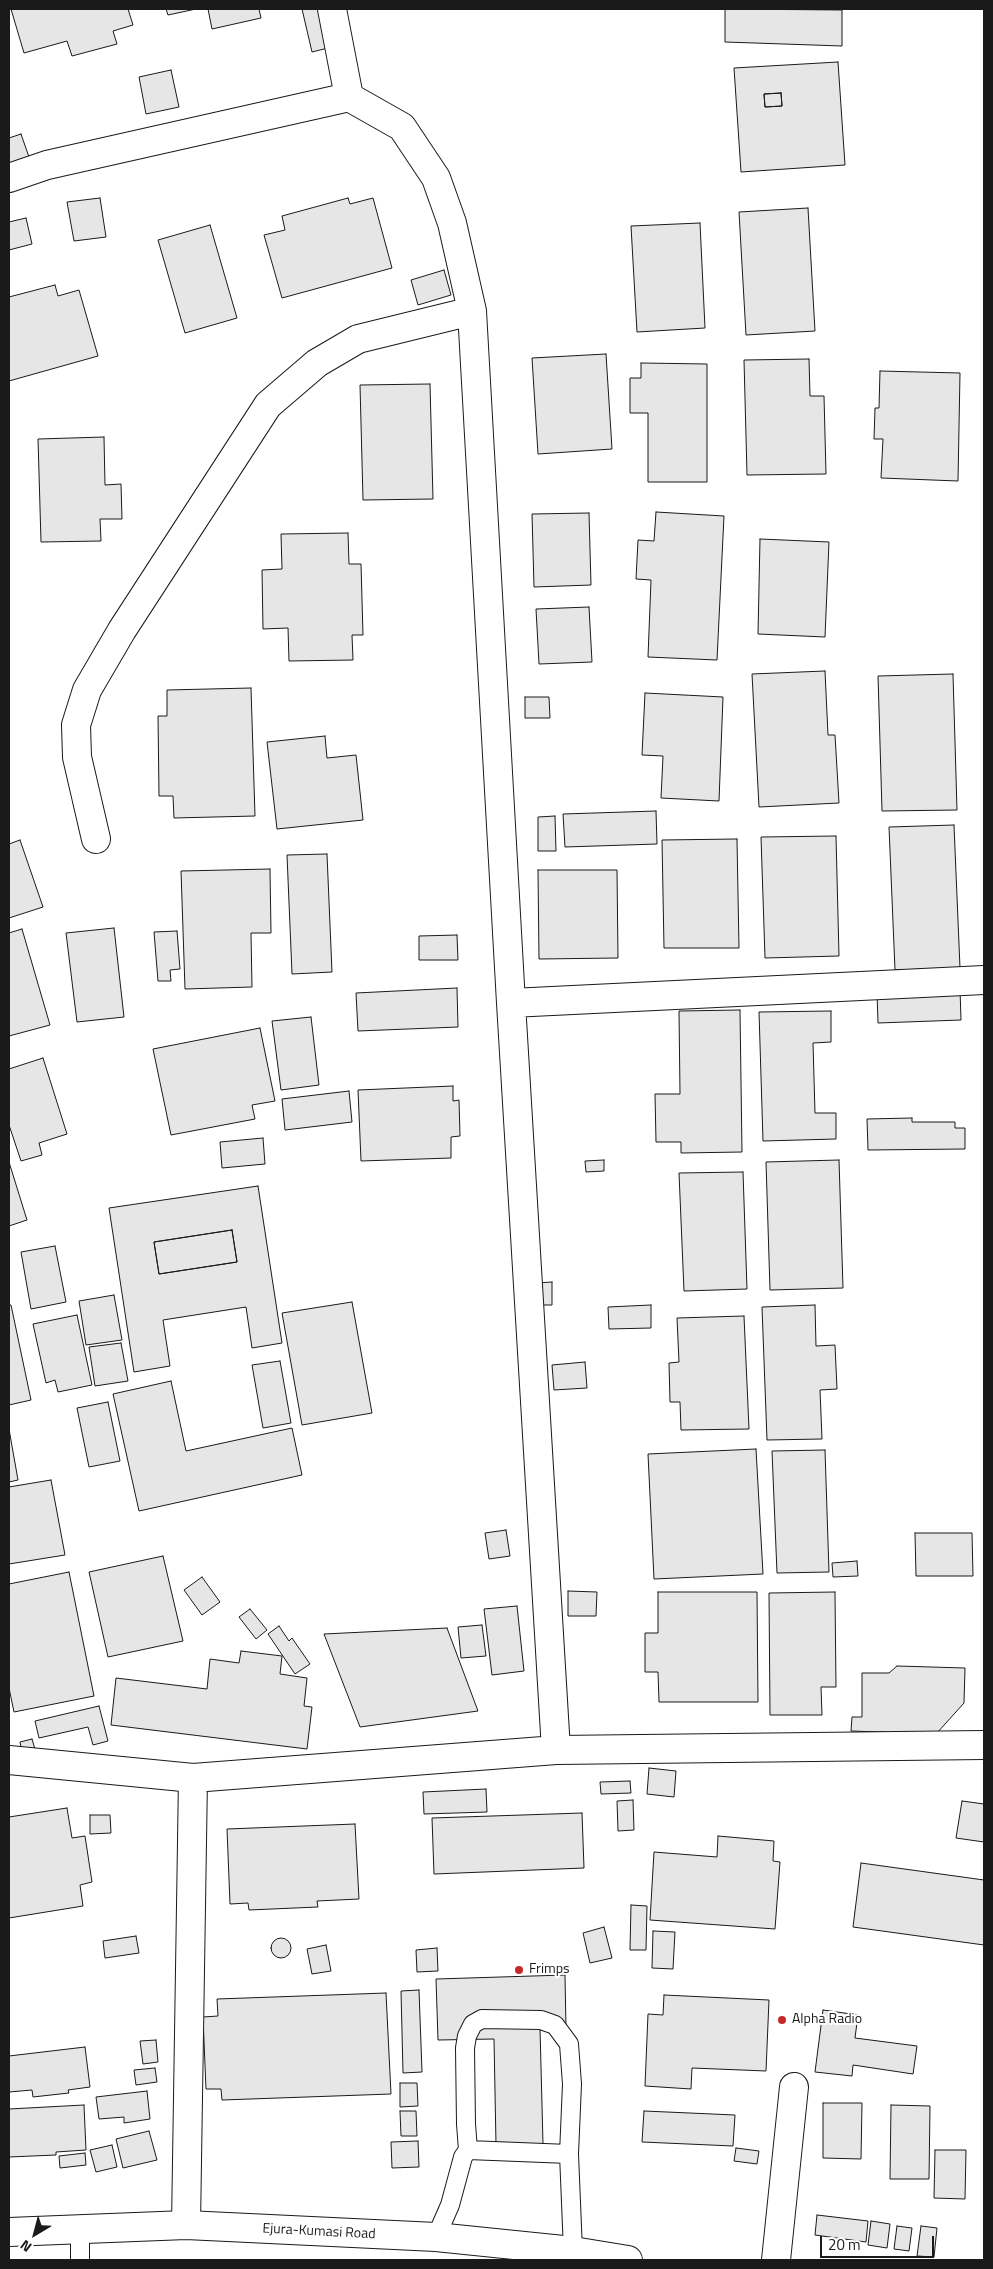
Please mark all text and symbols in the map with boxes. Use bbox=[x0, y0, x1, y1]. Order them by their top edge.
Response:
place label: Frimps bbox=[529, 1962, 570, 1978]
marker: Frimps bbox=[513, 1964, 525, 1976]
place label: Alpha Radio bbox=[792, 2012, 862, 2028]
marker: Alpha Radio bbox=[776, 2014, 788, 2026]
north arrow bbox=[10, 2209, 60, 2259]
street label: Ejura-Kumasi Road bbox=[262, 2221, 376, 2243]
scale bar bbox=[823, 2226, 937, 2258]
text: 20 m bbox=[828, 2233, 861, 2256]
text: N bbox=[15, 2235, 36, 2258]

